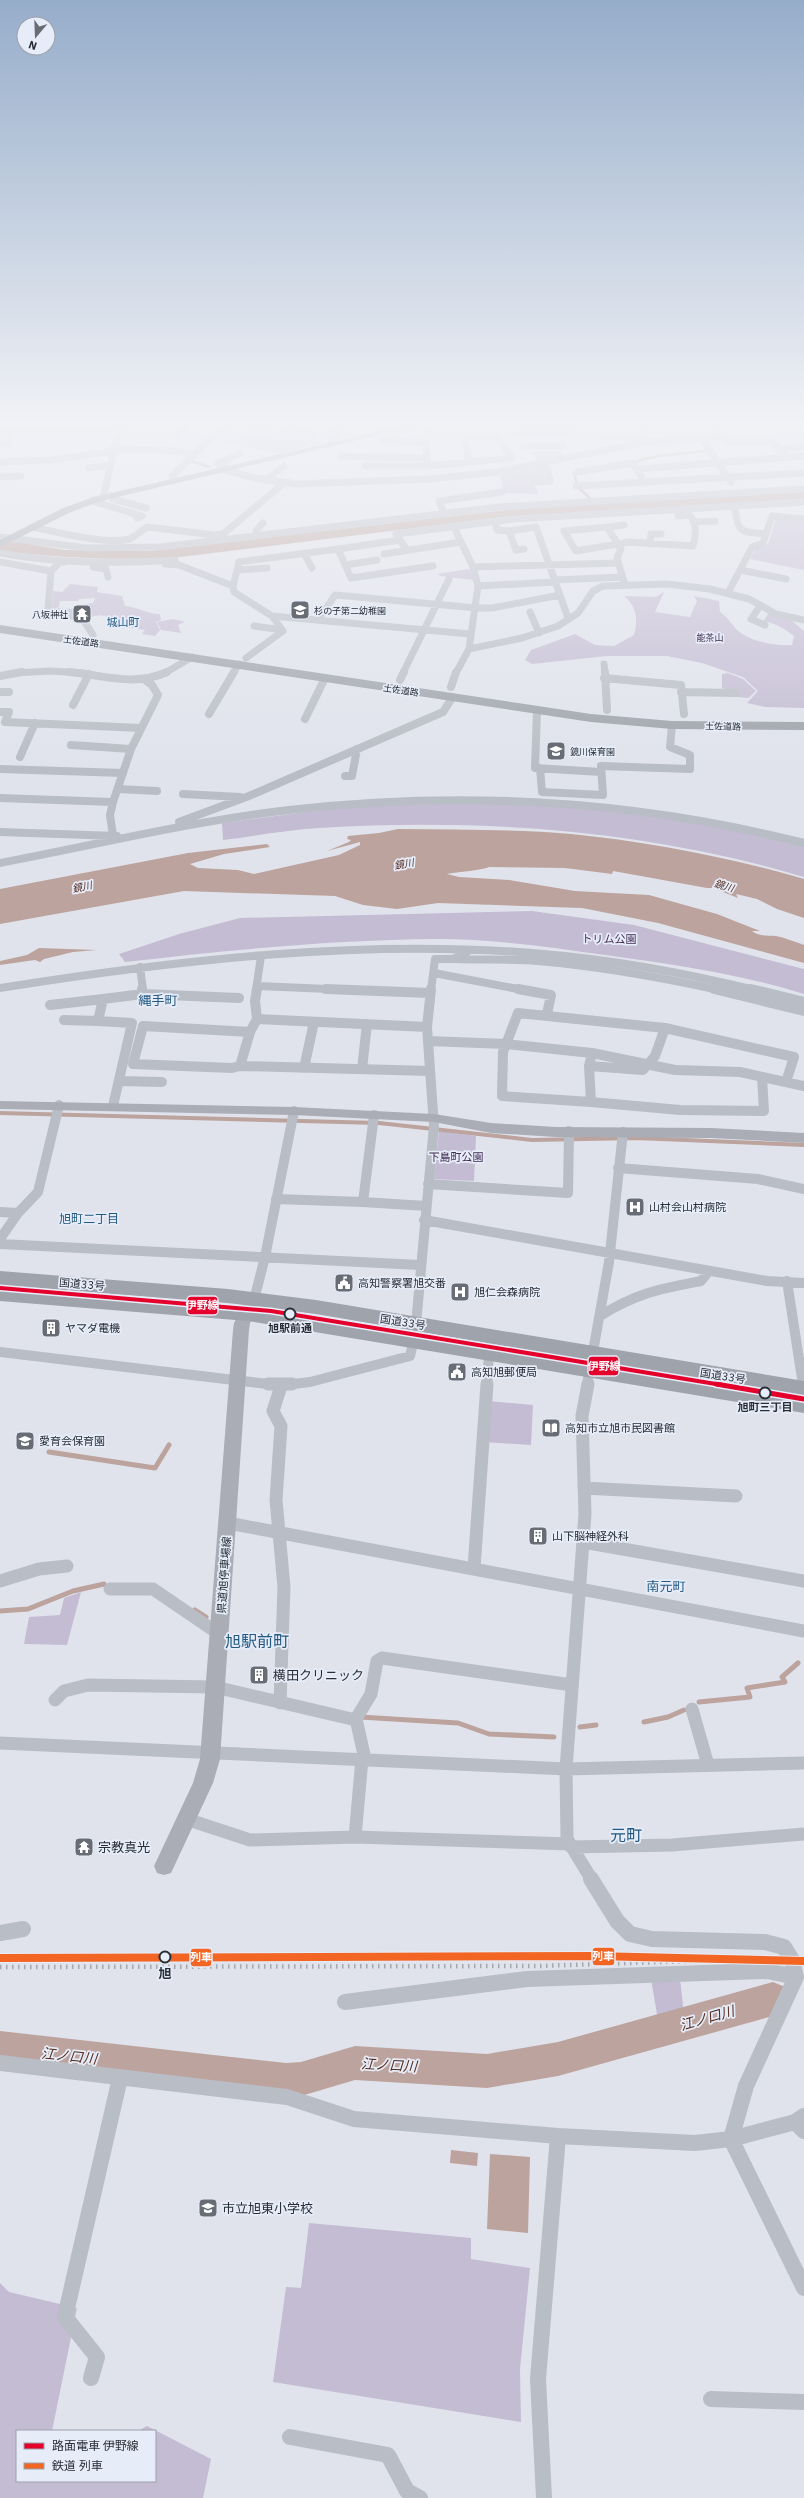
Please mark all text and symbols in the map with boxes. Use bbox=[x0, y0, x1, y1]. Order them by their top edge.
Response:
north arrow bbox=[16, 16, 56, 56]
text: N bbox=[27, 38, 39, 53]
school or university icon: 杉の子第二幼稚園 bbox=[289, 599, 311, 621]
temple icon: 八坂神社 bbox=[71, 603, 93, 625]
place label: 杉の子第二幼稚園 bbox=[314, 605, 386, 616]
place label: 八坂神社 bbox=[32, 609, 68, 620]
district label: 城山町 bbox=[107, 615, 140, 629]
park label: 能茶山 bbox=[696, 632, 724, 643]
street label: 土佐道路 bbox=[62, 633, 100, 649]
street label: 土佐道路 bbox=[382, 682, 420, 698]
street label: 土佐道路 bbox=[705, 720, 741, 732]
school or university icon: 鏡川保育園 bbox=[545, 740, 567, 762]
place label: 鏡川保育園 bbox=[570, 746, 615, 757]
water label: 鏡川 bbox=[393, 856, 416, 872]
water label: 鏡川 bbox=[713, 877, 736, 895]
water label: 鏡川 bbox=[71, 878, 94, 895]
park label: トリム公園 bbox=[582, 932, 637, 946]
district label: 縄手町 bbox=[138, 992, 178, 1009]
park label: 下島町公園 bbox=[429, 1150, 484, 1164]
hospital icon: 山村会山村病院 bbox=[624, 1196, 646, 1218]
place label: 山村会山村病院 bbox=[649, 1200, 726, 1214]
district label: 旭町二丁目 bbox=[59, 1211, 119, 1226]
public building icon: 高知警察署旭交番 bbox=[333, 1272, 355, 1294]
street label: 国道33号 bbox=[58, 1275, 106, 1293]
place label: 高知警察署旭交番 bbox=[358, 1276, 446, 1290]
hospital icon: 旭仁会森病院 bbox=[449, 1281, 471, 1303]
place label: 旭仁会森病院 bbox=[474, 1285, 540, 1299]
line badge: 伊野線 bbox=[187, 1296, 218, 1315]
text: 伊野線 bbox=[186, 1298, 219, 1312]
marker: 旭駅前通 bbox=[283, 1307, 297, 1321]
street label: 国道33号 bbox=[379, 1311, 427, 1333]
building icon: ヤマダ電機 bbox=[40, 1317, 62, 1339]
place label: ヤマダ電機 bbox=[65, 1321, 120, 1335]
place label: 旭駅前通 bbox=[268, 1321, 312, 1335]
line badge: 伊野線 bbox=[588, 1356, 619, 1376]
text: 伊野線 bbox=[588, 1359, 621, 1373]
public building icon: 高知旭郵便局 bbox=[446, 1361, 468, 1383]
place label: 高知旭郵便局 bbox=[471, 1365, 537, 1379]
street label: 国道33号 bbox=[699, 1365, 747, 1387]
marker: 旭町三丁目 bbox=[758, 1386, 772, 1400]
place label: 旭町三丁目 bbox=[738, 1400, 793, 1414]
library icon: 高知市立旭市民図書館 bbox=[540, 1417, 562, 1439]
place label: 高知市立旭市民図書館 bbox=[565, 1421, 675, 1435]
school or university icon: 愛育会保育園 bbox=[14, 1430, 36, 1452]
place label: 愛育会保育園 bbox=[39, 1434, 105, 1448]
building icon: 山下脳神経外科 bbox=[527, 1525, 549, 1547]
place label: 山下脳神経外科 bbox=[552, 1529, 629, 1543]
street label: 県道旭停車場線 bbox=[214, 1536, 234, 1614]
district label: 南元町 bbox=[646, 1578, 686, 1595]
district label: 旭駅前町 bbox=[225, 1631, 289, 1651]
building icon: 横田クリニック bbox=[248, 1664, 270, 1686]
place label: 横田クリニック bbox=[273, 1667, 364, 1684]
district label: 元町 bbox=[610, 1825, 642, 1845]
temple icon: 宗教真光 bbox=[73, 1836, 95, 1858]
place label: 宗教真光 bbox=[98, 1839, 150, 1856]
line badge: 列車 bbox=[592, 1947, 615, 1966]
line badge: 列車 bbox=[190, 1948, 212, 1967]
text: 列車 bbox=[592, 1949, 614, 1963]
marker: 旭 bbox=[158, 1950, 172, 1964]
text: 列車 bbox=[190, 1950, 212, 1964]
place label: 旭 bbox=[158, 1965, 172, 1982]
water label: 江ノ口川 bbox=[678, 2001, 738, 2034]
water label: 江ノ口川 bbox=[40, 2044, 100, 2068]
water label: 江ノ口川 bbox=[361, 2055, 419, 2076]
school or university icon: 市立旭東小学校 bbox=[197, 2197, 219, 2219]
place label: 市立旭東小学校 bbox=[222, 2200, 313, 2217]
legend bbox=[16, 2430, 156, 2482]
text: 路面電車 伊野線 bbox=[52, 2438, 139, 2453]
text: 鉄道 列車 bbox=[52, 2458, 103, 2473]

